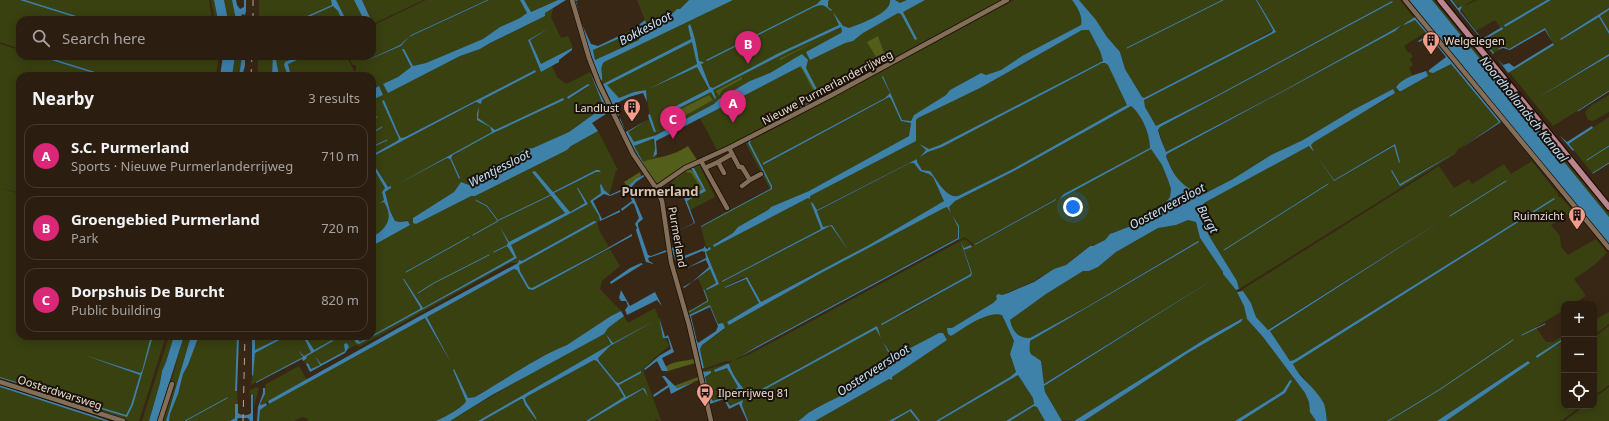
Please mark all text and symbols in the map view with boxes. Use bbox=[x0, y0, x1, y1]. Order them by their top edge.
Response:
water label: Bokkesloot bbox=[616, 7, 675, 49]
search box bbox=[16, 16, 376, 60]
icon: search bbox=[30, 27, 52, 49]
text: Search here bbox=[62, 28, 145, 48]
building icon: Welgelegen bbox=[1421, 30, 1441, 55]
pin: B bbox=[735, 31, 761, 64]
place label: Welgelegen bbox=[1444, 33, 1505, 48]
street label: Nieuwe Purmerlanderrijweg bbox=[759, 46, 895, 128]
water label: Noordhollandsch Kanaal bbox=[1476, 52, 1573, 166]
text: Nearby bbox=[32, 87, 94, 110]
text: 3 results bbox=[308, 89, 360, 107]
pin: A bbox=[720, 90, 746, 123]
building icon: Landlust bbox=[622, 97, 642, 122]
place label: Landlust bbox=[575, 100, 619, 115]
pin: C bbox=[660, 106, 686, 139]
text: S.C. Purmerland bbox=[71, 137, 189, 157]
water label: Wentjessloot bbox=[465, 145, 534, 191]
text: A bbox=[42, 147, 51, 165]
text: 710 m bbox=[321, 147, 359, 165]
text: Sports · Nieuwe Purmerlanderrijweg bbox=[71, 157, 293, 175]
water label: Oosterveersloot bbox=[1126, 178, 1209, 233]
district label: Purmerland bbox=[622, 182, 698, 200]
your location bbox=[1063, 197, 1083, 217]
water label: Burgt bbox=[1193, 202, 1223, 237]
street label: Purmerland bbox=[665, 205, 691, 269]
building icon: Ruimzicht bbox=[1567, 205, 1587, 230]
place label: Ruimzicht bbox=[1513, 208, 1564, 223]
text: Groengebied Purmerland bbox=[71, 209, 260, 229]
text: B bbox=[42, 219, 50, 237]
text: 720 m bbox=[321, 219, 359, 237]
text: Park bbox=[71, 229, 98, 247]
text: Dorpshuis De Burcht bbox=[71, 281, 224, 301]
text: C bbox=[42, 291, 50, 309]
text: 820 m bbox=[321, 291, 359, 309]
text: Public building bbox=[71, 301, 161, 319]
map controls bbox=[1561, 301, 1597, 409]
button: + bbox=[1561, 301, 1597, 337]
button: − bbox=[1561, 337, 1597, 373]
water label: Oosterveersloot bbox=[833, 340, 913, 400]
street label: Oosterdwarsweg bbox=[16, 371, 104, 413]
button: locate bbox=[1561, 373, 1597, 409]
bus stop icon: Ilperrijweg 81 bbox=[695, 382, 715, 407]
place label: Ilperrijweg 81 bbox=[718, 385, 789, 400]

